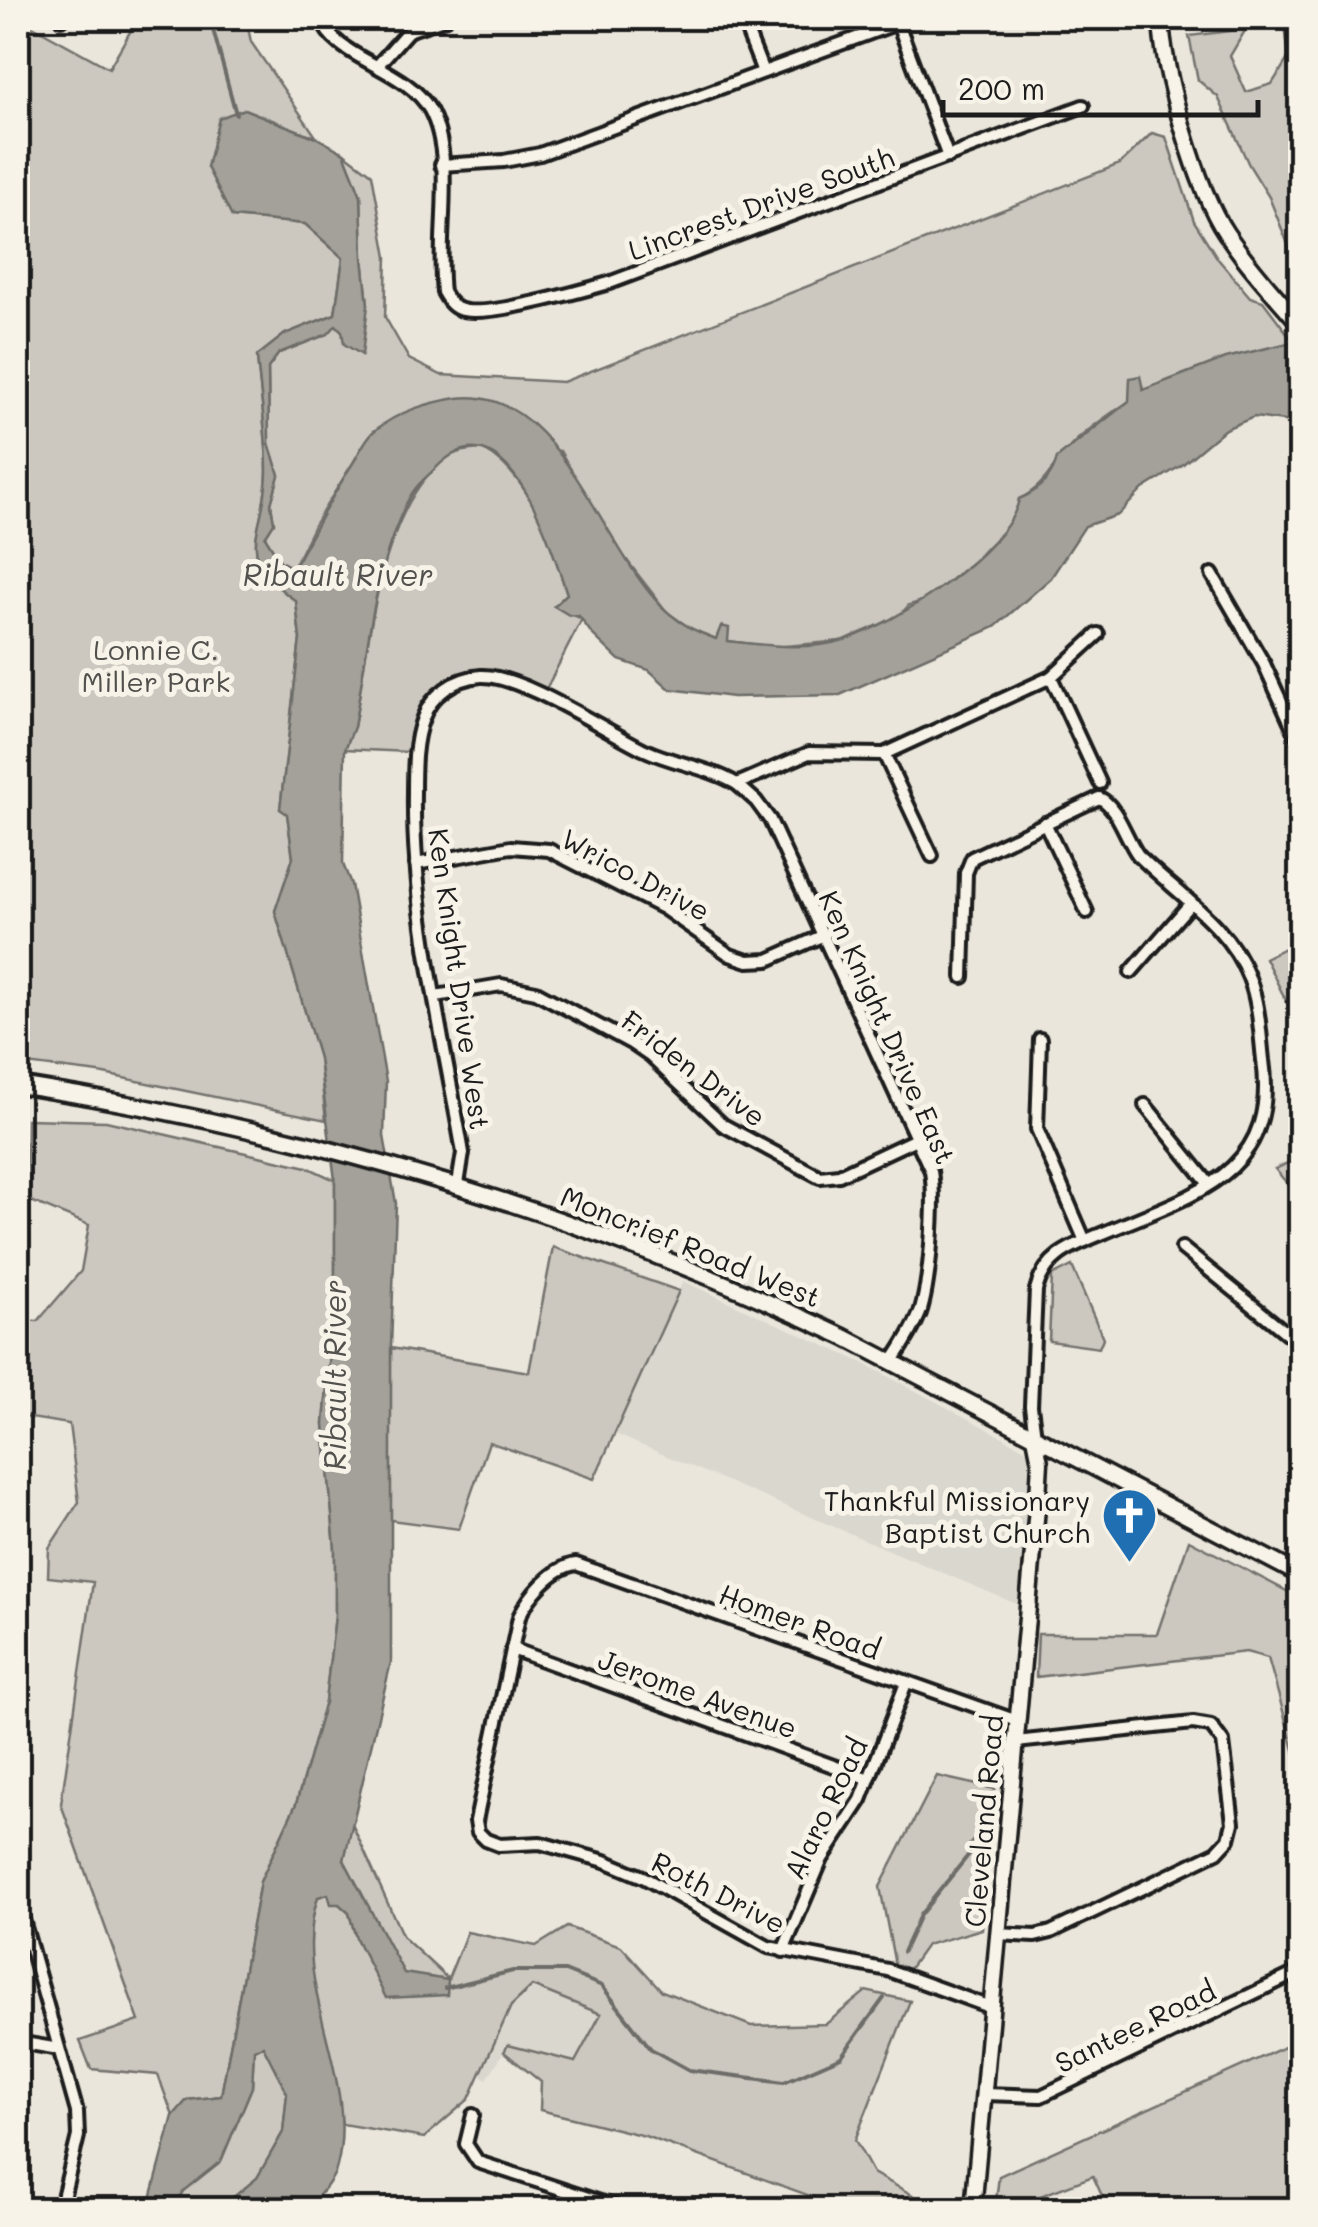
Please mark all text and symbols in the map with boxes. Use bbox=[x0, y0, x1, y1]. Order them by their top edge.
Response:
scale bar bbox=[943, 55, 1258, 117]
text: 200 m bbox=[958, 68, 1045, 108]
street label: Lincrest Drive South bbox=[623, 138, 899, 268]
water label: Ribault River bbox=[243, 554, 433, 594]
park label: Lonnie C. Miller Park bbox=[82, 631, 230, 699]
street label: Wrico Drive bbox=[555, 820, 717, 928]
street label: Ken Knight Drive West bbox=[421, 826, 499, 1132]
street label: Ken Knight Drive East bbox=[811, 885, 965, 1169]
street label: Friden Drive bbox=[615, 1002, 773, 1134]
street label: Moncrief Road West bbox=[556, 1177, 826, 1315]
water label: Ribault River bbox=[314, 1280, 354, 1470]
place label: Thankful Missionary Baptist Church bbox=[824, 1482, 1090, 1550]
church icon: Thankful Missionary Baptist Church bbox=[1099, 1486, 1159, 1565]
street label: Homer Road bbox=[714, 1575, 886, 1667]
street label: Jerome Avenue bbox=[594, 1640, 802, 1746]
street label: Cleveland Road bbox=[956, 1713, 1010, 1929]
street label: Alaro Road bbox=[775, 1731, 875, 1885]
street label: Roth Drive bbox=[646, 1843, 792, 1941]
street label: Santee Road bbox=[1049, 1972, 1221, 2080]

